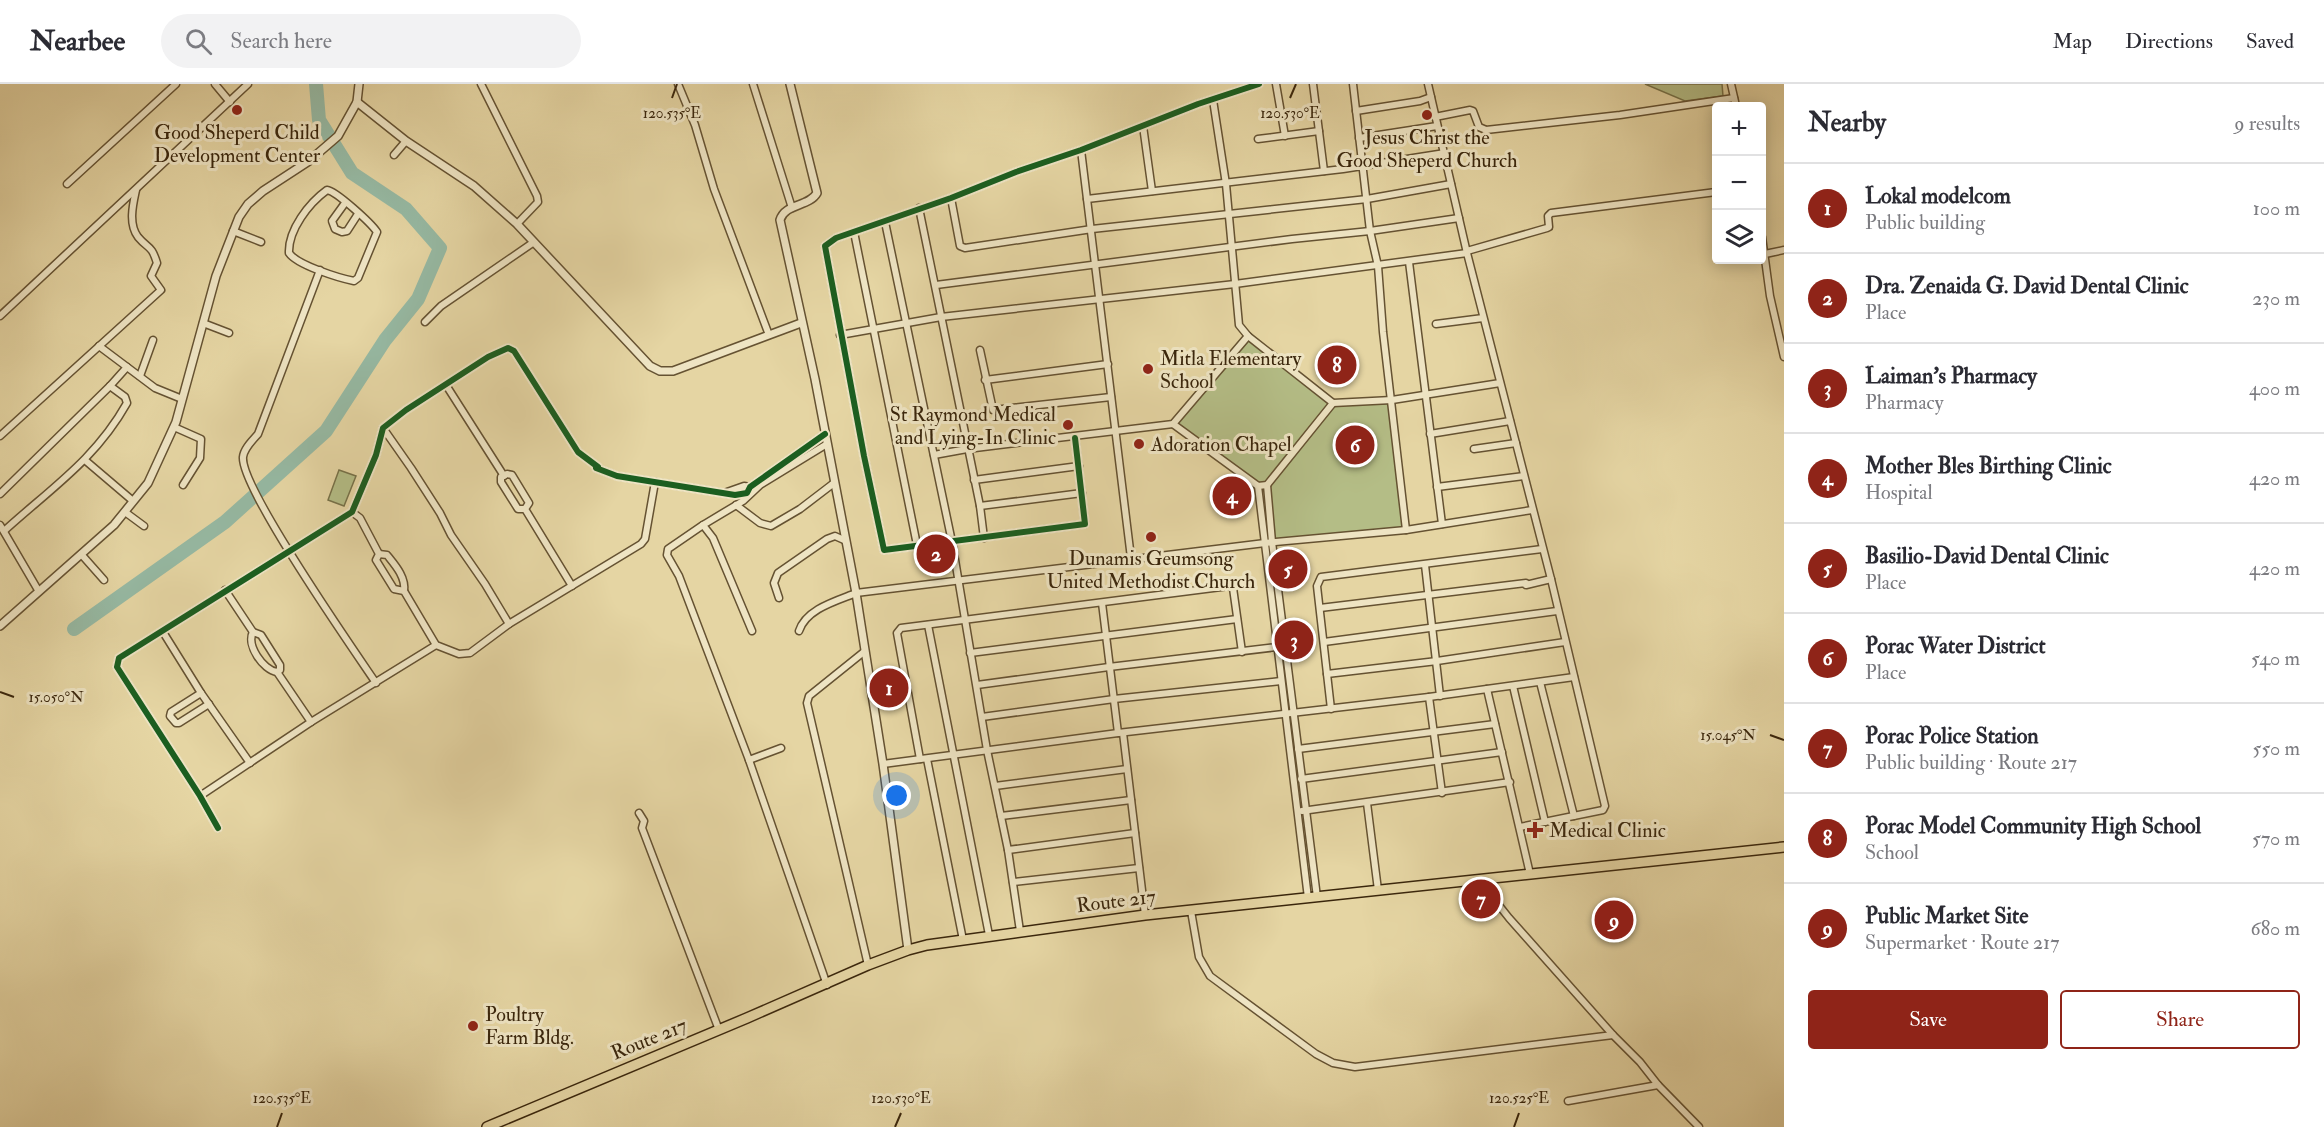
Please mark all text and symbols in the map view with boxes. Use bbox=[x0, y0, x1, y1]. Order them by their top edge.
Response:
search box bbox=[161, 14, 581, 68]
text: Nearbee bbox=[30, 24, 125, 59]
icon: search bbox=[182, 25, 215, 58]
text: Search here bbox=[230, 27, 332, 55]
text: Map bbox=[2052, 28, 2092, 55]
text: Directions bbox=[2125, 28, 2213, 55]
text: Saved bbox=[2246, 28, 2294, 55]
map controls bbox=[1712, 102, 1766, 264]
button: + bbox=[1712, 102, 1766, 156]
marker: Good Sheperd Child Development Center bbox=[230, 103, 244, 117]
text: 120.535°E bbox=[643, 104, 701, 123]
text: 120.530°E bbox=[1260, 104, 1320, 123]
text: Nearby bbox=[1808, 107, 1886, 139]
marker: Jesus Christ the Good Sheperd Church bbox=[1420, 108, 1434, 122]
text: 9 results bbox=[2234, 111, 2300, 136]
place label: Good Sheperd Child Development Center bbox=[154, 120, 321, 169]
place label: Jesus Christ the Good Sheperd Church bbox=[1336, 125, 1518, 174]
button: − bbox=[1712, 156, 1766, 210]
text: Lokal modelcom bbox=[1865, 182, 2011, 210]
text: 1 bbox=[1824, 196, 1831, 221]
text: 100 m bbox=[2253, 196, 2300, 221]
button: layers bbox=[1712, 210, 1766, 264]
text: Public building bbox=[1865, 210, 1985, 235]
text: Dra. Zenaida G. David Dental Clinic bbox=[1865, 272, 2189, 300]
text: 2 bbox=[1822, 286, 1833, 311]
text: 230 m bbox=[2252, 286, 2300, 311]
text: Place bbox=[1865, 300, 1906, 325]
pin: 8 bbox=[1318, 342, 1356, 388]
place label: Mitla Elementary School bbox=[1160, 346, 1303, 394]
marker: Mitla Elementary School bbox=[1141, 362, 1155, 376]
text: Laiman's Pharmacy bbox=[1865, 362, 2037, 390]
text: 3 bbox=[1824, 376, 1831, 401]
text: 400 m bbox=[2249, 376, 2300, 401]
text: Pharmacy bbox=[1865, 390, 1943, 415]
place label: St Raymond Medical and Lying-In Clinic bbox=[890, 402, 1056, 450]
marker: St Raymond Medical and Lying-In Clinic bbox=[1061, 418, 1075, 432]
pin: 6 bbox=[1336, 422, 1374, 468]
place label: Adoration Chapel bbox=[1150, 432, 1292, 458]
marker: Adoration Chapel bbox=[1132, 437, 1146, 451]
text: Mother Bles Birthing Clinic bbox=[1865, 452, 2112, 480]
text: 4 bbox=[1822, 466, 1833, 491]
text: 420 m bbox=[2249, 466, 2300, 491]
pin: 4 bbox=[1212, 474, 1252, 518]
text: Hospital bbox=[1865, 480, 1933, 505]
marker: Dunamis Geumsong United Methodist Church bbox=[1144, 530, 1158, 544]
pin: 2 bbox=[916, 532, 956, 576]
text: Basilio-David Dental Clinic bbox=[1865, 542, 2109, 570]
place label: Dunamis Geumsong United Methodist Church bbox=[1047, 546, 1256, 594]
pin: 5 bbox=[1268, 546, 1308, 592]
text: 5 bbox=[1823, 556, 1832, 581]
text: 420 m bbox=[2249, 556, 2300, 581]
text: Place bbox=[1865, 570, 1906, 595]
pin: 3 bbox=[1274, 618, 1314, 662]
text: Porac Water District bbox=[1865, 632, 2046, 660]
text: 6 bbox=[1822, 646, 1833, 671]
text: 540 m bbox=[2251, 646, 2300, 671]
text: Place bbox=[1865, 660, 1906, 685]
pin: 1 bbox=[870, 666, 908, 710]
text: 15.050°N bbox=[28, 688, 84, 707]
text: Porac Police Station bbox=[1865, 722, 2039, 750]
text: 15.045°N bbox=[1700, 726, 1756, 745]
text: 7 bbox=[1823, 736, 1832, 761]
text: 550 m bbox=[2253, 736, 2300, 761]
text: Public building · Route 217 bbox=[1865, 750, 2077, 775]
your location bbox=[882, 781, 911, 810]
text: Porac Model Community High School bbox=[1865, 812, 2201, 840]
place label: Medical Clinic bbox=[1549, 818, 1666, 843]
marker: Medical Clinic bbox=[1526, 821, 1544, 839]
text: 8 bbox=[1823, 826, 1832, 851]
text: 570 m bbox=[2252, 826, 2300, 851]
text: School bbox=[1865, 840, 1919, 865]
pin: 7 bbox=[1462, 876, 1500, 922]
street label: Route 217 bbox=[1075, 884, 1157, 918]
pin: 9 bbox=[1594, 898, 1634, 942]
text: Public Market Site bbox=[1865, 902, 2028, 930]
text: 9 bbox=[1822, 916, 1833, 941]
text: 680 m bbox=[2251, 916, 2300, 941]
text: Supermarket · Route 217 bbox=[1865, 930, 2059, 955]
button: Save bbox=[1808, 990, 2048, 1049]
button: Share bbox=[2060, 990, 2300, 1049]
place label: Poultry Farm Bldg. bbox=[485, 1002, 574, 1050]
street label: Route 217 bbox=[607, 1013, 691, 1065]
marker: Poultry Farm Bldg. bbox=[466, 1019, 480, 1033]
text: 120.535°E bbox=[253, 1089, 311, 1108]
text: 120.530°E bbox=[871, 1089, 931, 1108]
text: 120.525°E bbox=[1489, 1089, 1549, 1108]

